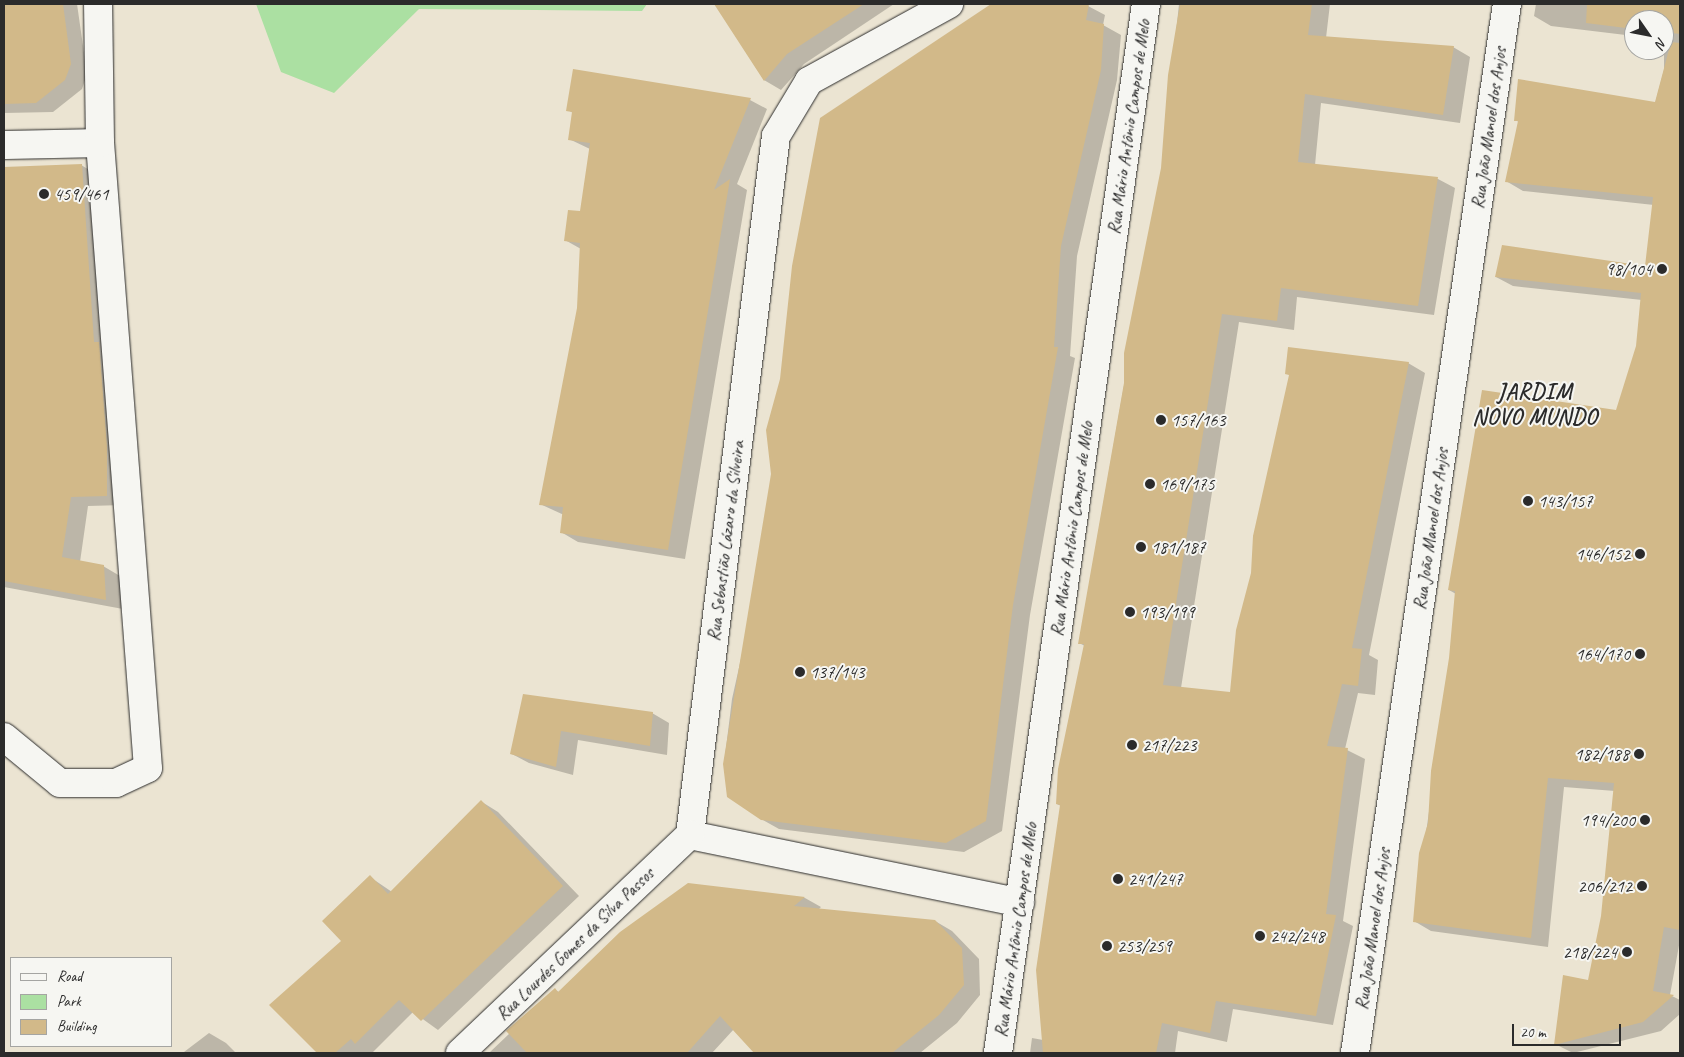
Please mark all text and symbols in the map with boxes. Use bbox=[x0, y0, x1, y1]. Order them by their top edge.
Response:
north arrow bbox=[1624, 10, 1674, 60]
street label: Rua Mário Antônio Campos de Melo bbox=[1103, 19, 1155, 235]
text: N bbox=[1652, 35, 1671, 51]
street label: Rua João Manoel dos Anjos bbox=[1467, 46, 1511, 210]
place label: 459/461 bbox=[54, 183, 109, 205]
marker: 459/461 bbox=[38, 188, 50, 200]
place label: 98/104 bbox=[1606, 258, 1652, 280]
marker: 98/104 bbox=[1656, 263, 1668, 275]
district label: JARDIM NOVO MUNDO bbox=[1472, 379, 1598, 431]
place label: 157/163 bbox=[1171, 409, 1226, 431]
marker: 157/163 bbox=[1155, 414, 1167, 426]
street label: Rua Mário Antônio Campos de Melo bbox=[1046, 421, 1098, 637]
street label: Rua Sebastião Lázaro da Silveira bbox=[703, 440, 749, 642]
street label: Rua João Manoel dos Anjos bbox=[1409, 447, 1453, 611]
place label: 169/175 bbox=[1160, 473, 1215, 495]
marker: 169/175 bbox=[1144, 478, 1156, 490]
place label: 143/157 bbox=[1538, 490, 1593, 512]
marker: 143/157 bbox=[1522, 495, 1534, 507]
place label: 181/187 bbox=[1151, 536, 1206, 558]
marker: 181/187 bbox=[1135, 541, 1147, 553]
place label: 146/152 bbox=[1575, 543, 1630, 565]
marker: 146/152 bbox=[1634, 548, 1646, 560]
place label: 193/199 bbox=[1140, 601, 1195, 623]
marker: 193/199 bbox=[1124, 606, 1136, 618]
place label: 164/170 bbox=[1575, 643, 1630, 665]
marker: 164/170 bbox=[1634, 648, 1646, 660]
place label: 137/143 bbox=[810, 661, 865, 683]
marker: 137/143 bbox=[794, 666, 806, 678]
place label: 217/223 bbox=[1142, 734, 1197, 756]
marker: 217/223 bbox=[1126, 739, 1138, 751]
place label: 182/188 bbox=[1574, 743, 1629, 765]
marker: 182/188 bbox=[1633, 748, 1645, 760]
place label: 194/200 bbox=[1580, 809, 1635, 831]
marker: 194/200 bbox=[1639, 814, 1651, 826]
street label: Rua Mário Antônio Campos de Melo bbox=[990, 822, 1042, 1038]
street label: Rua João Manoel dos Anjos bbox=[1351, 847, 1395, 1011]
street label: Rua Lourdes Gomes da Silva Passos bbox=[491, 863, 659, 1025]
place label: 241/247 bbox=[1128, 868, 1183, 890]
marker: 241/247 bbox=[1112, 873, 1124, 885]
place label: 206/212 bbox=[1577, 875, 1632, 897]
marker: 206/212 bbox=[1636, 880, 1648, 892]
place label: 242/248 bbox=[1270, 925, 1325, 947]
marker: 242/248 bbox=[1254, 930, 1266, 942]
place label: 253/259 bbox=[1117, 935, 1172, 957]
marker: 253/259 bbox=[1101, 940, 1113, 952]
place label: 218/224 bbox=[1562, 941, 1617, 963]
marker: 218/224 bbox=[1621, 946, 1633, 958]
legend bbox=[10, 957, 172, 1047]
text: Road bbox=[57, 967, 82, 986]
text: Park bbox=[57, 992, 81, 1011]
scale bar bbox=[1514, 1014, 1623, 1046]
text: Building bbox=[57, 1017, 96, 1036]
text: 20 m bbox=[1520, 1023, 1546, 1042]

